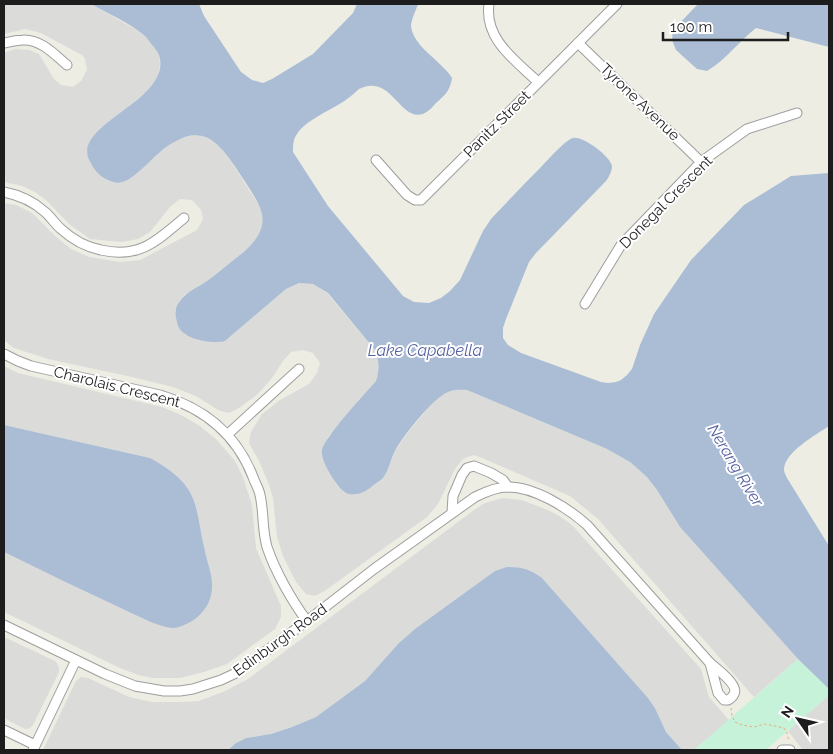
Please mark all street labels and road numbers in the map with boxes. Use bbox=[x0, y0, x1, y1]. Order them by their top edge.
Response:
street label: Tyrone Avenue bbox=[596, 60, 684, 145]
street label: Panitz Street bbox=[460, 87, 534, 161]
street label: Donegal Crescent bbox=[616, 152, 716, 252]
street label: Charolais Crescent bbox=[52, 363, 182, 411]
street label: Edinburgh Road bbox=[230, 600, 330, 680]

